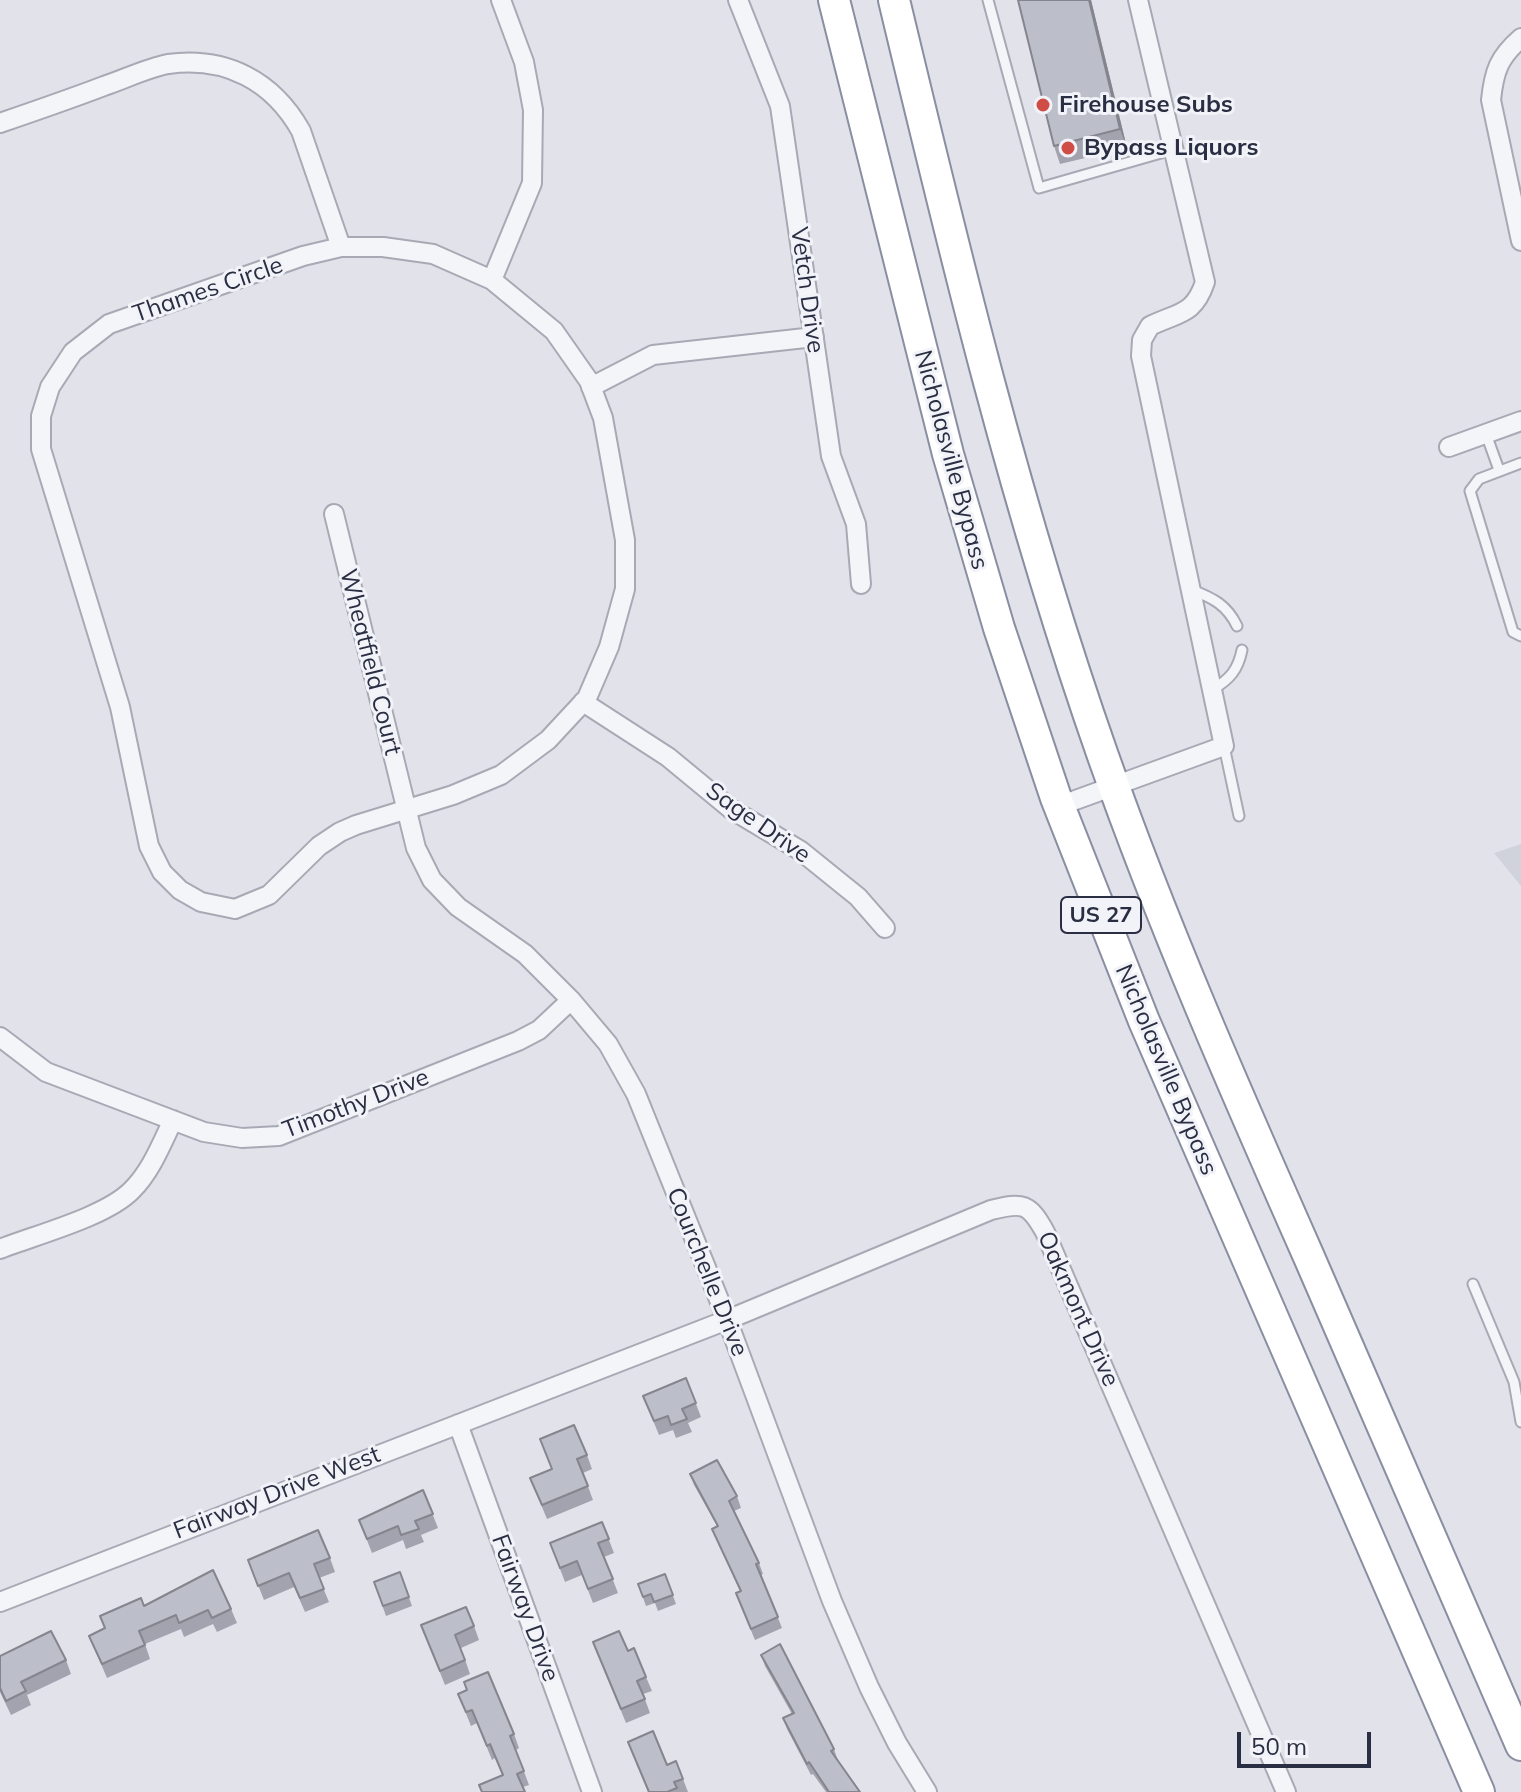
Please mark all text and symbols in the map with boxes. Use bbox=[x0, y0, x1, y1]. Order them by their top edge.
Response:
place label: Firehouse Subs bbox=[1059, 91, 1233, 119]
marker: Firehouse Subs bbox=[1034, 96, 1052, 114]
place label: Bypass Liquors bbox=[1084, 134, 1258, 162]
marker: Bypass Liquors bbox=[1059, 139, 1077, 157]
street label: Vetch Drive bbox=[784, 225, 830, 355]
street label: Thames Circle bbox=[129, 251, 287, 329]
street label: Nicholasville Bypass bbox=[908, 347, 994, 573]
street label: Wheatfield Court bbox=[333, 566, 407, 758]
street label: Sage Drive bbox=[700, 776, 816, 870]
road number: US 27 bbox=[1061, 897, 1141, 933]
street label: Nicholasville Bypass bbox=[1109, 960, 1223, 1180]
street label: Timothy Drive bbox=[279, 1063, 433, 1145]
street label: Courchelle Drive bbox=[660, 1183, 754, 1361]
street label: Oakmont Drive bbox=[1031, 1227, 1125, 1391]
street label: Fairway Drive West bbox=[170, 1440, 384, 1546]
street label: Fairway Drive bbox=[485, 1531, 565, 1685]
scale bar bbox=[1241, 1716, 1375, 1766]
text: 50 m bbox=[1251, 1731, 1307, 1761]

